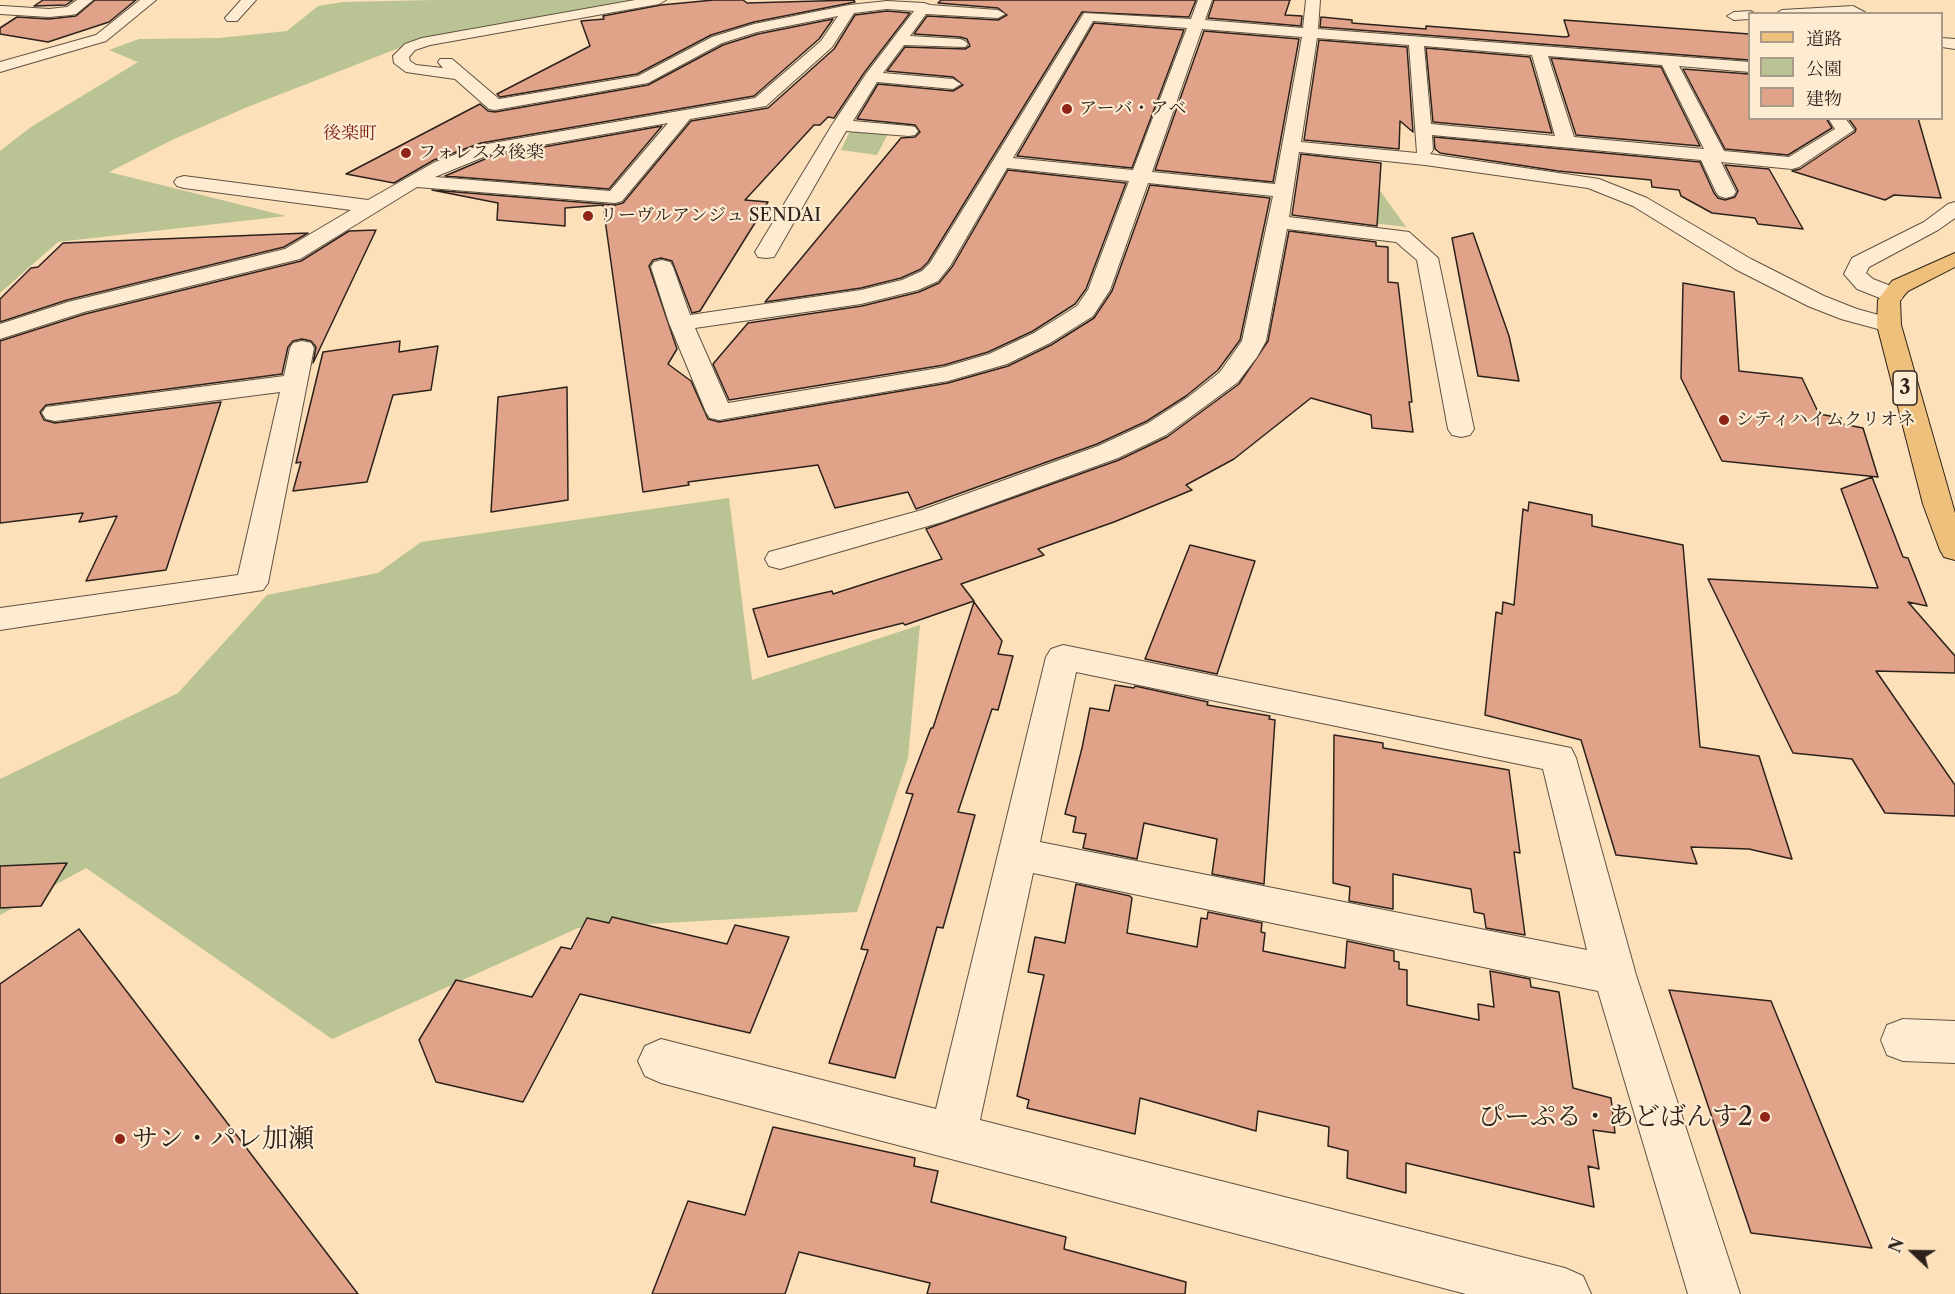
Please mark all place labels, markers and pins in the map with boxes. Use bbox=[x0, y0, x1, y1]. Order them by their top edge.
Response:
place label: アーバ・アベ bbox=[1079, 98, 1186, 120]
marker: アーバ・アベ bbox=[1060, 102, 1074, 116]
place label: フォレスタ後楽 bbox=[418, 142, 544, 164]
marker: フォレスタ後楽 bbox=[399, 146, 413, 160]
place label: リーヴルアンジュ SENDAI bbox=[600, 205, 821, 227]
marker: リーヴルアンジュ SENDAI bbox=[581, 209, 595, 223]
place label: シティハイムクリオネ bbox=[1736, 409, 1916, 431]
marker: シティハイムクリオネ bbox=[1717, 413, 1731, 427]
place label: ぴーぷる・あどばんす2 bbox=[1478, 1101, 1753, 1133]
marker: ぴーぷる・あどばんす2 bbox=[1758, 1110, 1772, 1124]
place label: サン・パレ加瀬 bbox=[132, 1123, 314, 1155]
marker: サン・パレ加瀬 bbox=[113, 1132, 127, 1146]

